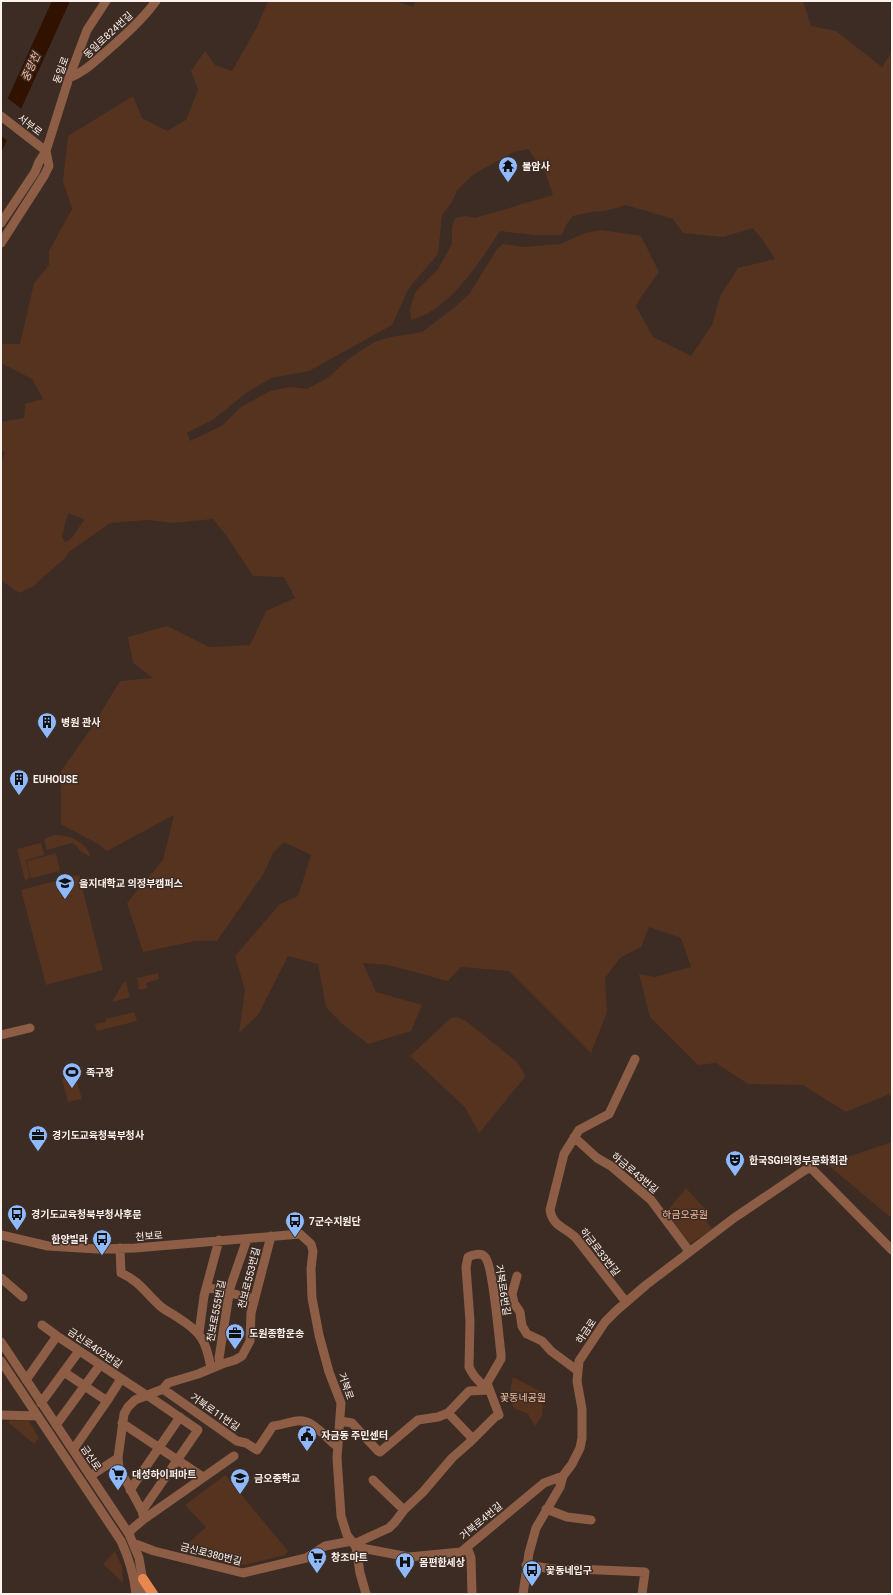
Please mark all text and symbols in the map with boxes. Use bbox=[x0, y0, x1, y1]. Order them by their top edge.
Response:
street label: 동일로824번길 bbox=[81, 10, 135, 60]
water label: 중랑천 bbox=[19, 49, 44, 84]
street label: 동일로 bbox=[51, 55, 71, 85]
street label: 서부로 bbox=[16, 112, 44, 138]
temple icon: 불암사 bbox=[497, 155, 519, 183]
place label: 불암사 bbox=[522, 161, 550, 172]
building icon: 병원 관사 bbox=[36, 711, 58, 739]
place label: 병원 관사 bbox=[61, 717, 101, 728]
building icon: EUHOUSE bbox=[8, 768, 30, 796]
place label: EUHOUSE bbox=[33, 774, 78, 785]
school or university icon: 을지대학교 의정부캠퍼스 bbox=[54, 872, 76, 900]
place label: 을지대학교 의정부캠퍼스 bbox=[79, 877, 183, 889]
sports icon: 족구장 bbox=[61, 1061, 83, 1089]
place label: 족구장 bbox=[86, 1067, 114, 1078]
office icon: 경기도교육청북부청사 bbox=[27, 1124, 49, 1152]
place label: 경기도교육청북부청사 bbox=[52, 1130, 145, 1141]
theatre icon: 한국SGI의정부문화회관 bbox=[724, 1149, 746, 1177]
street label: 하금로43번길 bbox=[610, 1150, 660, 1196]
place label: 한국SGI의정부문화회관 bbox=[749, 1155, 848, 1166]
bus stop icon: 경기도교육청북부청사후문 bbox=[6, 1203, 28, 1231]
place label: 경기도교육청북부청사후문 bbox=[31, 1209, 141, 1220]
park label: 하금오공원 bbox=[662, 1209, 708, 1220]
bus stop icon: 7군수지원단 bbox=[284, 1210, 306, 1238]
place label: 7군수지원단 bbox=[309, 1216, 361, 1227]
street label: 하금로33번길 bbox=[578, 1226, 622, 1278]
bus stop icon: 한양빌라 bbox=[91, 1228, 113, 1256]
street label: 천보로 bbox=[135, 1230, 163, 1242]
place label: 한양빌라 bbox=[51, 1234, 88, 1245]
street label: 천보로553번길 bbox=[236, 1246, 262, 1310]
street label: 거북로6번길 bbox=[494, 1264, 512, 1316]
street label: 천보로555번길 bbox=[205, 1279, 227, 1343]
street label: 하금로 bbox=[574, 1316, 598, 1346]
office icon: 도원종합운송 bbox=[224, 1322, 246, 1350]
street label: 금신로402번길 bbox=[66, 1326, 124, 1370]
place label: 도원종합운송 bbox=[249, 1327, 304, 1339]
street label: 거북로 bbox=[336, 1371, 356, 1401]
street label: 거북로11번길 bbox=[188, 1391, 242, 1433]
park label: 꽃동네공원 bbox=[500, 1392, 546, 1403]
public building icon: 자금동 주민센터 bbox=[296, 1424, 318, 1452]
place label: 자금동 주민센터 bbox=[321, 1430, 388, 1441]
street label: 금신로 bbox=[79, 1443, 103, 1473]
supermarket icon: 대성하이퍼마트 bbox=[107, 1463, 129, 1491]
school or university icon: 금오중학교 bbox=[229, 1467, 251, 1495]
place label: 대성하이퍼마트 bbox=[132, 1469, 196, 1480]
place label: 금오중학교 bbox=[254, 1472, 300, 1484]
street label: 거북로4번길 bbox=[458, 1500, 504, 1542]
street label: 금신로380번길 bbox=[179, 1541, 243, 1567]
supermarket icon: 창조마트 bbox=[306, 1546, 328, 1574]
hospital icon: 몸편한세상 bbox=[394, 1551, 416, 1579]
place label: 창조마트 bbox=[331, 1552, 368, 1563]
place label: 몸편한세상 bbox=[419, 1557, 465, 1568]
bus stop icon: 꽃동네입구 bbox=[521, 1559, 543, 1587]
place label: 꽃동네입구 bbox=[546, 1565, 592, 1576]

